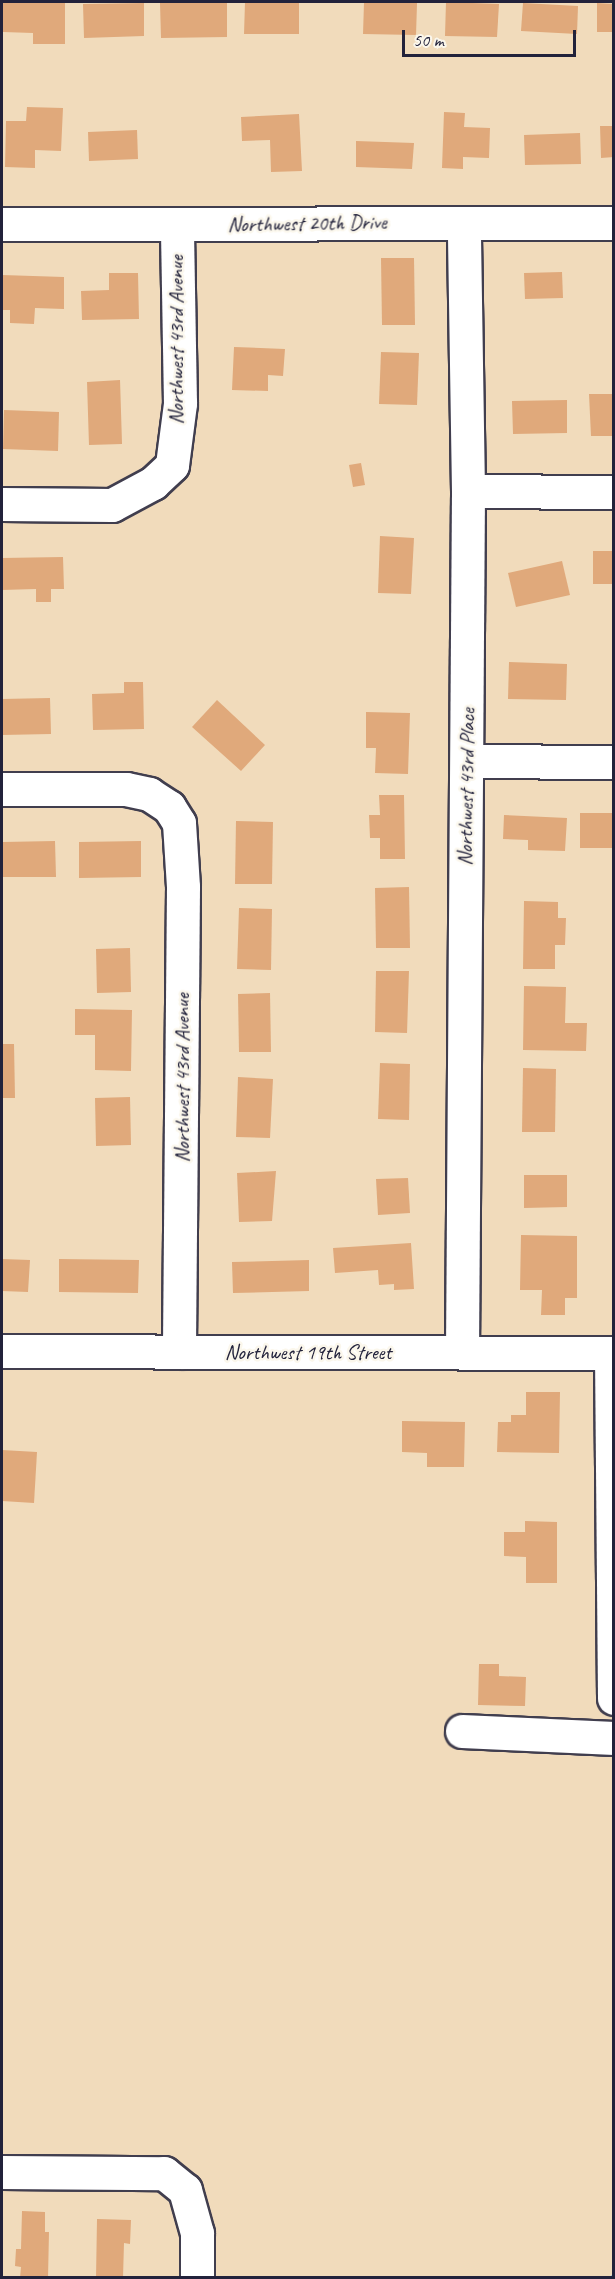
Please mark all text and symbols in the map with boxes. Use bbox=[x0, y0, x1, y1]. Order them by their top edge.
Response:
scale bar bbox=[405, 18, 579, 56]
text: 50 m bbox=[413, 29, 444, 51]
street label: Northwest 20th Drive bbox=[227, 209, 387, 237]
street label: Northwest 43rd Avenue bbox=[163, 256, 189, 424]
street label: Northwest 43rd Place bbox=[452, 708, 480, 866]
street label: Northwest 43rd Avenue bbox=[169, 994, 195, 1162]
street label: Northwest 19th Street bbox=[224, 1339, 392, 1365]

